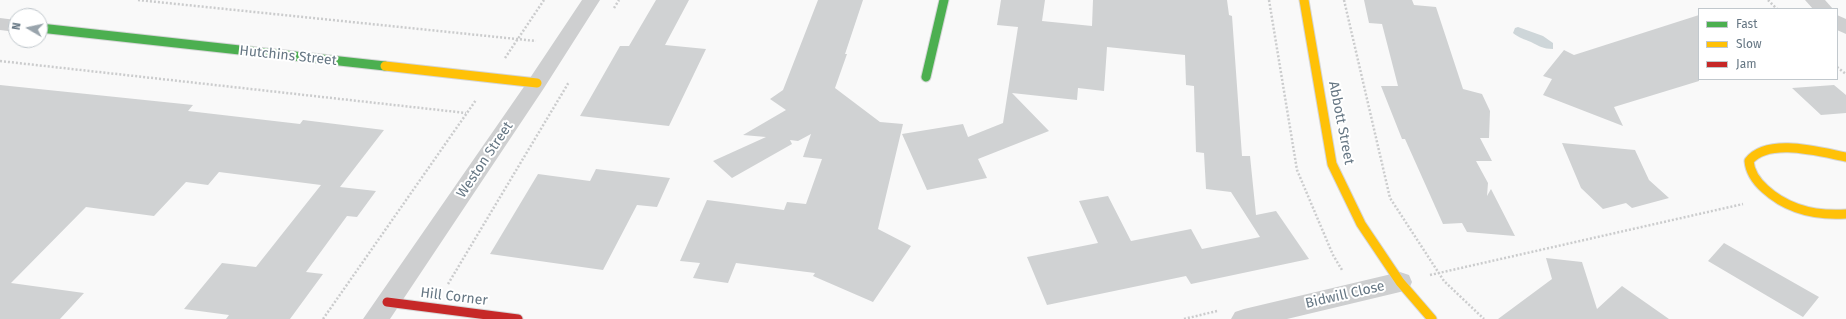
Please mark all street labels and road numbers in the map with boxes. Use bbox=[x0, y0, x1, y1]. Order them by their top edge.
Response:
street label: Hutchins Street bbox=[238, 43, 338, 69]
street label: Abbott Street bbox=[1325, 80, 1357, 166]
street label: Weston Street bbox=[453, 119, 517, 201]
street label: Bidwill Close bbox=[1304, 278, 1386, 312]
street label: Hill Corner bbox=[419, 285, 489, 309]

